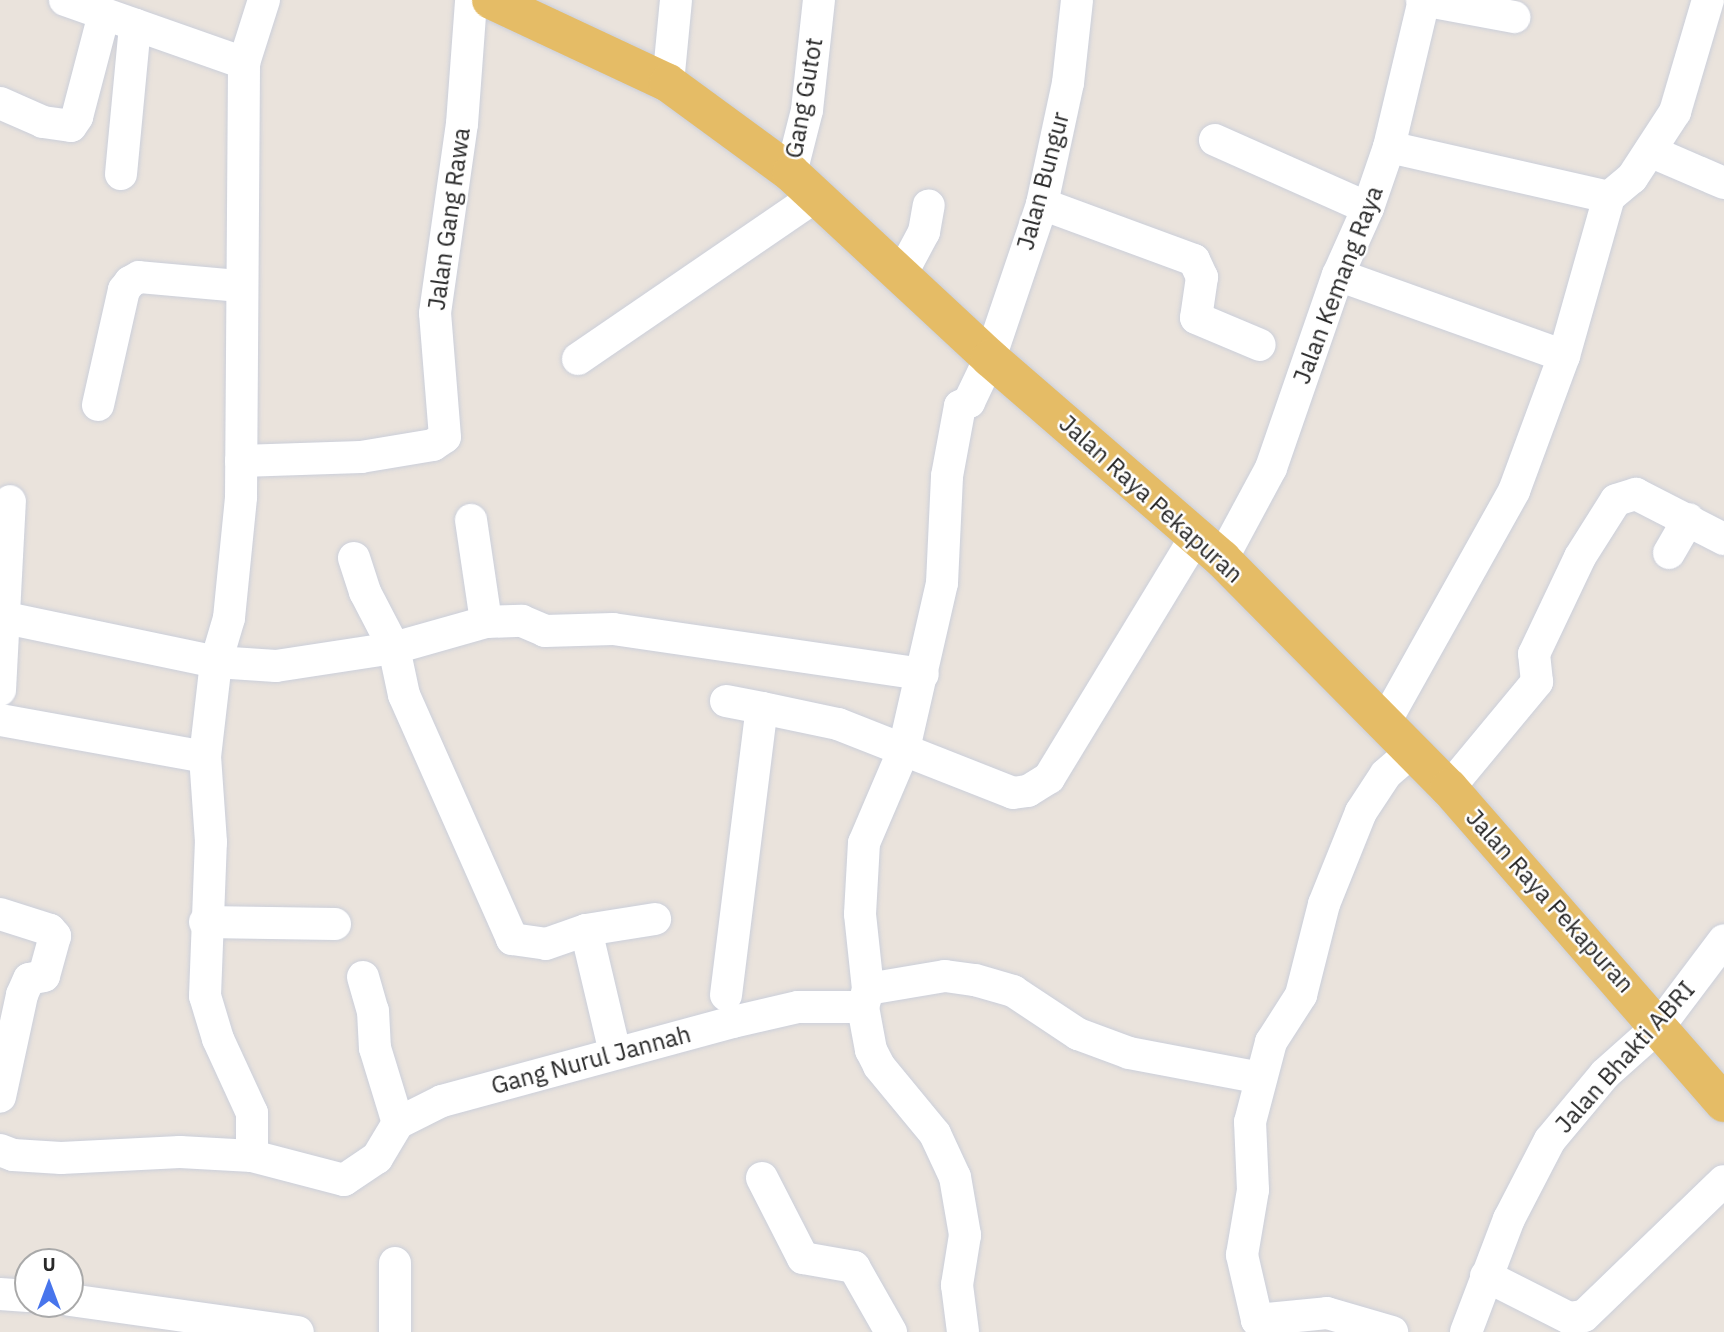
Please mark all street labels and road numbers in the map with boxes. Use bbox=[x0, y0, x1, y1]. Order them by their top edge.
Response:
street label: Gang Gutot bbox=[779, 35, 829, 161]
street label: Jalan Bungur bbox=[1011, 109, 1075, 253]
street label: Jalan Gang Rawa bbox=[422, 126, 476, 312]
street label: Jalan Kemang Raya bbox=[1287, 182, 1389, 388]
street label: Jalan Raya Pekapuran bbox=[1053, 409, 1249, 589]
street label: Jalan Raya Pekapuran bbox=[1460, 803, 1640, 999]
street label: Jalan Bhakti ABRI bbox=[1549, 975, 1701, 1139]
street label: Gang Nurul Jannah bbox=[488, 1020, 694, 1100]

